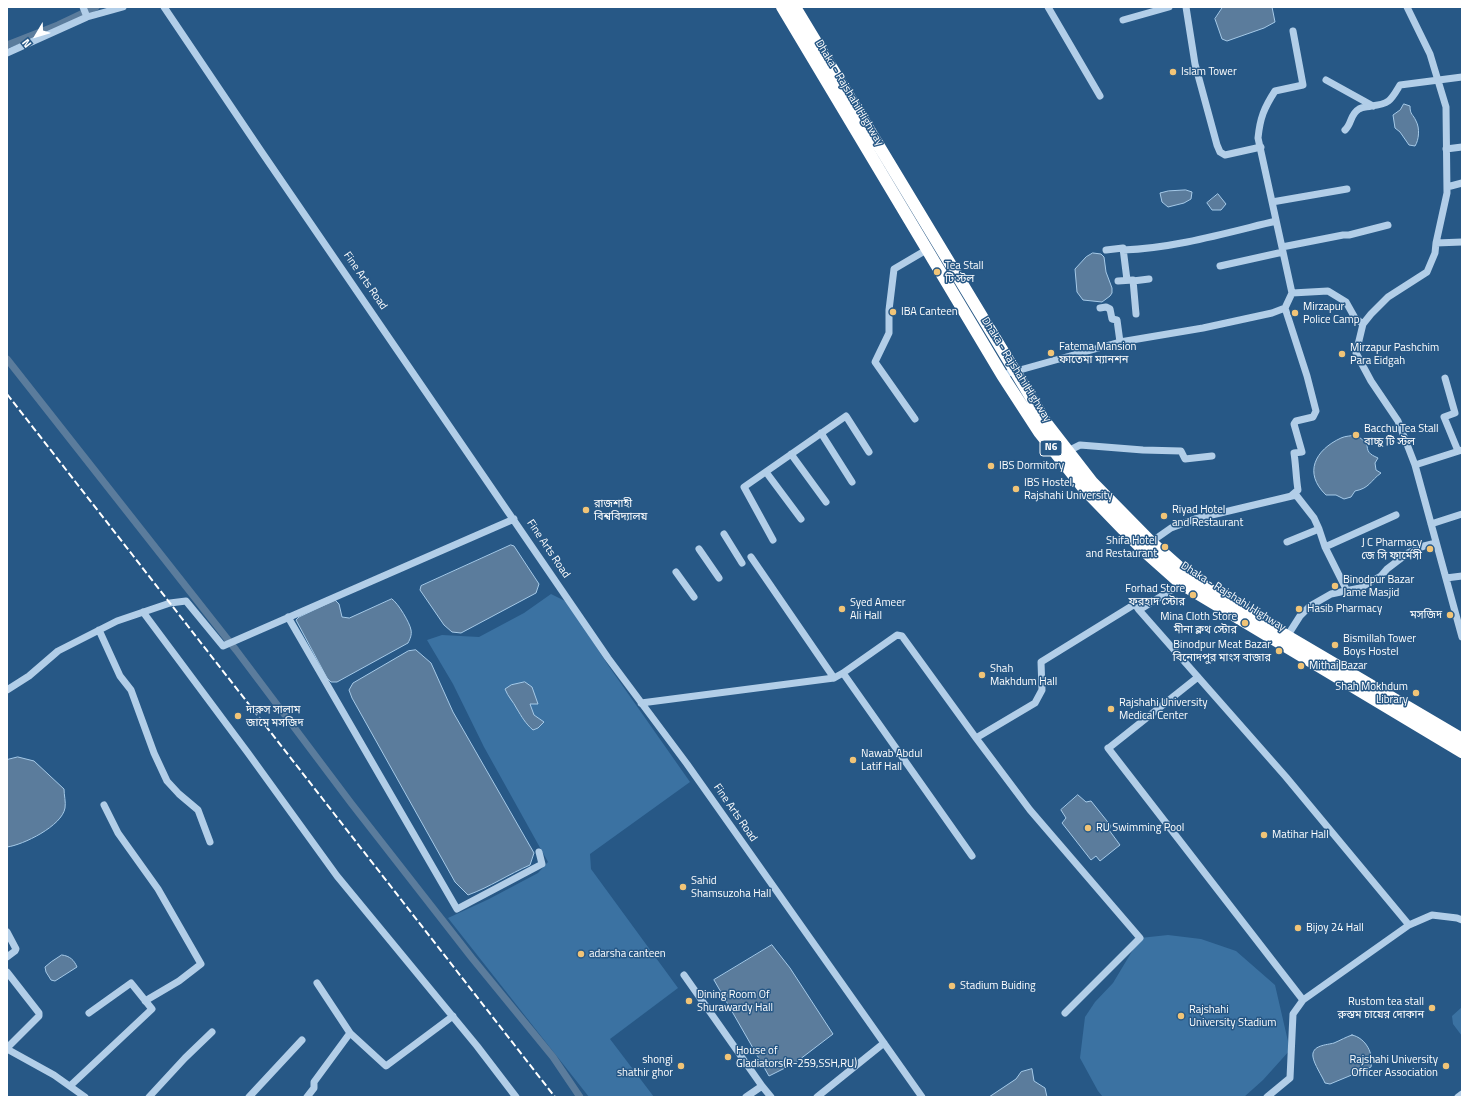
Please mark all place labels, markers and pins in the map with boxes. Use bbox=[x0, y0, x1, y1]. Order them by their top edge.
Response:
place label: Islam Tower bbox=[1181, 65, 1237, 79]
marker: Islam Tower bbox=[1168, 67, 1178, 77]
place label: Tea Stall টি স্টল bbox=[945, 259, 984, 285]
marker: Tea Stall টি স্টল bbox=[932, 267, 942, 277]
place label: Mirzapur Police Camp bbox=[1303, 300, 1359, 326]
place label: IBA Canteen bbox=[901, 305, 958, 319]
marker: IBA Canteen bbox=[888, 307, 898, 317]
marker: Mirzapur Police Camp bbox=[1290, 308, 1300, 318]
place label: Fatema Mansion ফাতেমা ম্যানশন bbox=[1059, 340, 1136, 366]
place label: Mirzapur Pashchim Para Eidgah bbox=[1350, 341, 1439, 367]
marker: Fatema Mansion ফাতেমা ম্যানশন bbox=[1046, 348, 1056, 358]
marker: Mirzapur Pashchim Para Eidgah bbox=[1337, 349, 1347, 359]
place label: Bacchu Tea Stall বাচ্চু টি স্টল bbox=[1364, 422, 1439, 448]
marker: Bacchu Tea Stall বাচ্চু টি স্টল bbox=[1351, 430, 1361, 440]
place label: IBS Dormitory bbox=[999, 459, 1064, 473]
marker: IBS Dormitory bbox=[986, 461, 996, 471]
place label: IBS Hostel, Rajshahi University bbox=[1024, 476, 1113, 502]
marker: IBS Hostel, Rajshahi University bbox=[1011, 484, 1021, 494]
place label: রাজশাহী বিশ্ববিদ্যালয় bbox=[594, 497, 647, 523]
place label: Riyad Hotel and Restaurant bbox=[1172, 503, 1243, 529]
marker: রাজশাহী বিশ্ববিদ্যালয় bbox=[581, 505, 591, 515]
marker: Riyad Hotel and Restaurant bbox=[1159, 511, 1169, 521]
place label: Shifa Hotel and Restaurant bbox=[1086, 534, 1157, 560]
place label: J C Pharmacy জে সি ফার্মেসী bbox=[1361, 536, 1422, 562]
marker: Shifa Hotel and Restaurant bbox=[1160, 542, 1170, 552]
marker: J C Pharmacy জে সি ফার্মেসী bbox=[1425, 544, 1435, 554]
place label: Binodpur Bazar Jame Masjid bbox=[1343, 573, 1414, 599]
marker: Binodpur Bazar Jame Masjid bbox=[1330, 581, 1340, 591]
place label: Forhad Store ফরহাদ স্টোর bbox=[1125, 582, 1185, 608]
marker: Forhad Store ফরহাদ স্টোর bbox=[1188, 590, 1198, 600]
place label: Syed Ameer Ali Hall bbox=[850, 596, 906, 622]
place label: Hasib Pharmacy bbox=[1307, 602, 1382, 616]
marker: Syed Ameer Ali Hall bbox=[837, 604, 847, 614]
marker: Hasib Pharmacy bbox=[1294, 604, 1304, 614]
place label: মসজিদ bbox=[1410, 608, 1442, 622]
place label: Mina Cloth Store মীনা ক্লথ স্টোর bbox=[1160, 610, 1237, 636]
marker: মসজিদ bbox=[1445, 610, 1455, 620]
marker: Mina Cloth Store মীনা ক্লথ স্টোর bbox=[1240, 618, 1250, 628]
place label: Bismillah Tower Boys Hostel bbox=[1343, 632, 1416, 658]
place label: Binodpur Meat Bazar বিনোদপুর মাংস বাজার bbox=[1173, 638, 1271, 664]
marker: Bismillah Tower Boys Hostel bbox=[1330, 640, 1340, 650]
marker: Binodpur Meat Bazar বিনোদপুর মাংস বাজার bbox=[1274, 646, 1284, 656]
place label: Mithai Bazar bbox=[1309, 659, 1367, 673]
marker: Mithai Bazar bbox=[1296, 661, 1306, 671]
place label: Shah Makhdum Hall bbox=[990, 662, 1057, 688]
marker: Shah Makhdum Hall bbox=[977, 670, 987, 680]
place label: Shah Mokhdum Library bbox=[1335, 680, 1408, 706]
marker: Shah Mokhdum Library bbox=[1411, 688, 1421, 698]
place label: Rajshahi University Medical Center bbox=[1119, 696, 1208, 722]
place label: দারুস সালাম জামে মসজিদ bbox=[246, 703, 304, 729]
marker: Rajshahi University Medical Center bbox=[1106, 704, 1116, 714]
marker: দারুস সালাম জামে মসজিদ bbox=[233, 711, 243, 721]
place label: Nawab Abdul Latif Hall bbox=[861, 747, 923, 773]
marker: Nawab Abdul Latif Hall bbox=[848, 755, 858, 765]
place label: RU Swimming Pool bbox=[1096, 821, 1184, 835]
marker: RU Swimming Pool bbox=[1083, 823, 1093, 833]
place label: Matihar Hall bbox=[1272, 828, 1329, 842]
marker: Matihar Hall bbox=[1259, 830, 1269, 840]
place label: Sahid Shamsuzoha Hall bbox=[691, 874, 771, 900]
marker: Sahid Shamsuzoha Hall bbox=[678, 882, 688, 892]
place label: Bijoy 24 Hall bbox=[1306, 921, 1364, 935]
marker: Bijoy 24 Hall bbox=[1293, 923, 1303, 933]
place label: adarsha canteen bbox=[589, 947, 666, 961]
marker: adarsha canteen bbox=[576, 949, 586, 959]
place label: Stadium Buiding bbox=[960, 979, 1036, 993]
marker: Stadium Buiding bbox=[947, 981, 957, 991]
place label: Dining Room Of Shurawardy Hall bbox=[697, 988, 773, 1014]
place label: Rustom tea stall রুস্তম চায়ের দোকান bbox=[1337, 995, 1424, 1021]
marker: Dining Room Of Shurawardy Hall bbox=[684, 996, 694, 1006]
place label: Rajshahi University Stadium bbox=[1189, 1003, 1277, 1029]
marker: Rustom tea stall রুস্তম চায়ের দোকান bbox=[1427, 1003, 1437, 1013]
marker: Rajshahi University Stadium bbox=[1176, 1011, 1186, 1021]
place label: House of Gladiators(R-259,SSH,RU) bbox=[736, 1044, 857, 1070]
marker: House of Gladiators(R-259,SSH,RU) bbox=[723, 1052, 733, 1062]
place label: shongi shathir ghor bbox=[617, 1053, 673, 1079]
place label: Rajshahi University Officer Association bbox=[1349, 1053, 1438, 1079]
marker: shongi shathir ghor bbox=[676, 1061, 686, 1071]
marker: Rajshahi University Officer Association bbox=[1441, 1061, 1451, 1071]

